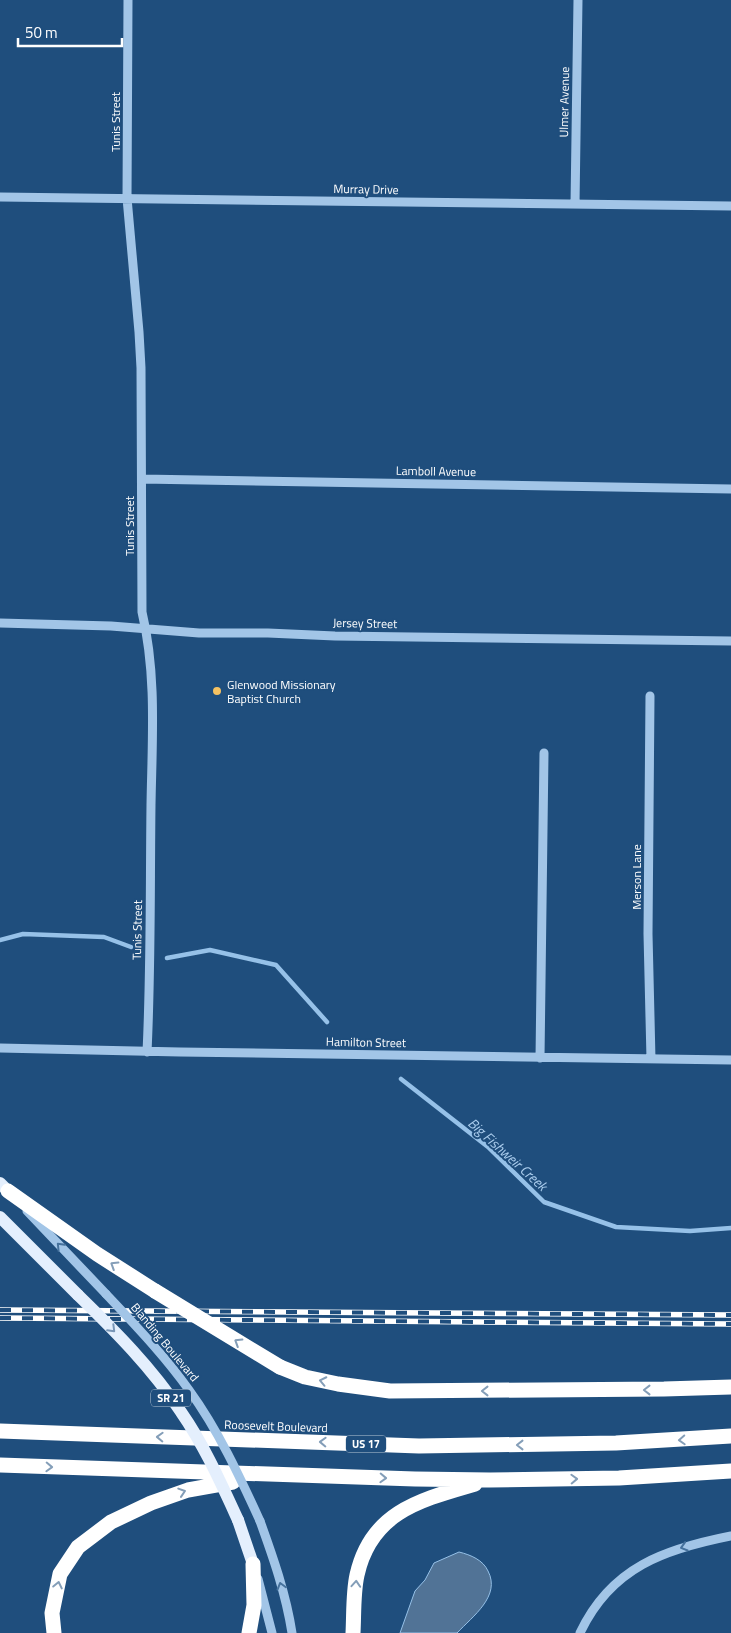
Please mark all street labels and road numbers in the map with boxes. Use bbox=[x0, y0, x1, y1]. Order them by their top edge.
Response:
street label: Ulmer Avenue bbox=[554, 66, 574, 138]
street label: Tunis Street bbox=[106, 91, 125, 152]
street label: Murray Drive bbox=[333, 179, 399, 199]
street label: Lamboll Avenue bbox=[396, 461, 476, 481]
street label: Tunis Street bbox=[120, 495, 139, 556]
street label: Jersey Street bbox=[333, 613, 398, 633]
street label: Merson Lane bbox=[627, 844, 646, 910]
street label: Tunis Street bbox=[127, 899, 147, 960]
street label: Hamilton Street bbox=[326, 1032, 407, 1052]
street label: Blanding Boulevard bbox=[126, 1298, 204, 1386]
road number: SR 21 bbox=[151, 1390, 191, 1406]
street label: Roosevelt Boulevard bbox=[224, 1415, 328, 1437]
road number: US 17 bbox=[346, 1436, 386, 1452]

